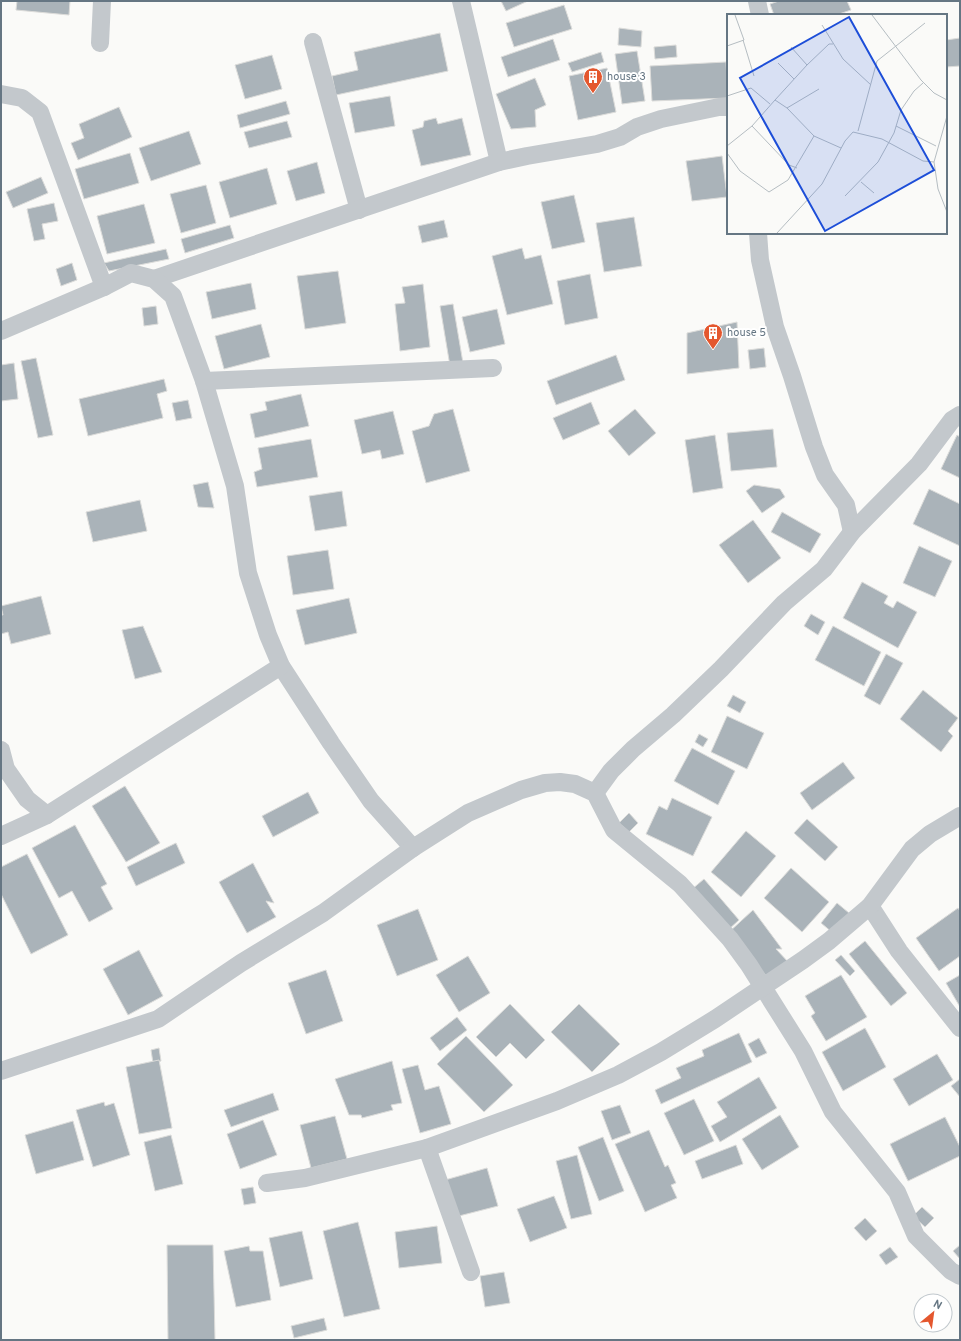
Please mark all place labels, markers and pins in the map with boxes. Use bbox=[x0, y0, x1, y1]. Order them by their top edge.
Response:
building icon: house 3 bbox=[582, 66, 604, 94]
place label: house 3 bbox=[607, 70, 646, 84]
building icon: house 5 bbox=[702, 322, 724, 350]
place label: house 5 bbox=[727, 326, 766, 340]

